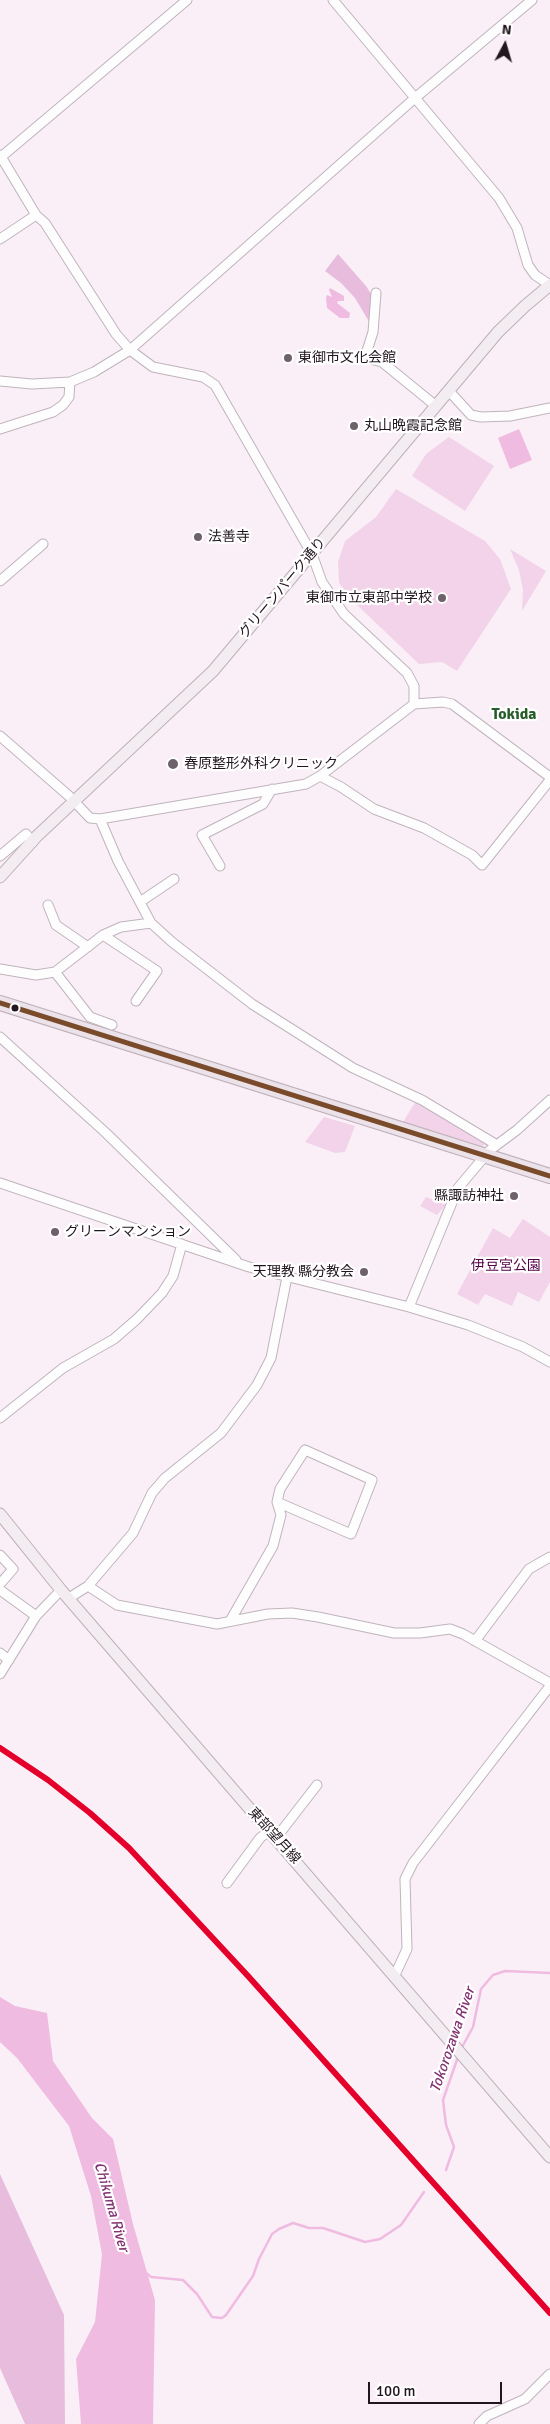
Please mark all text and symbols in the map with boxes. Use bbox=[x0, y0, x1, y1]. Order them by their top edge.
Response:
north arrow bbox=[480, 20, 530, 70]
text: N bbox=[501, 21, 512, 39]
place label: 東御市文化会館 bbox=[298, 350, 396, 366]
marker: 東御市文化会館 bbox=[282, 352, 294, 364]
place label: 丸山晩霞記念館 bbox=[364, 418, 462, 434]
marker: 丸山晩霞記念館 bbox=[348, 420, 360, 432]
place label: 法善寺 bbox=[208, 529, 250, 545]
marker: 法善寺 bbox=[192, 531, 204, 543]
street label: グリーンパーク通り bbox=[236, 534, 330, 642]
place label: 東御市立東部中学校 bbox=[306, 590, 432, 606]
marker: 東御市立東部中学校 bbox=[436, 592, 448, 604]
district label: Tokida bbox=[492, 705, 536, 725]
place label: 春原整形外科クリニック bbox=[184, 756, 338, 772]
marker: 春原整形外科クリニック bbox=[166, 757, 180, 771]
unlabelled marker bbox=[10, 1003, 20, 1013]
place label: 縣諏訪神社 bbox=[434, 1188, 504, 1204]
marker: 縣諏訪神社 bbox=[508, 1190, 520, 1202]
place label: グリーンマンション bbox=[65, 1224, 191, 1240]
marker: グリーンマンション bbox=[49, 1226, 61, 1238]
park label: 伊豆宮公園 bbox=[471, 1258, 541, 1274]
place label: 天理教 縣分教会 bbox=[253, 1264, 354, 1280]
marker: 天理教 縣分教会 bbox=[358, 1266, 370, 1278]
street label: 東部望月線 bbox=[244, 1804, 304, 1868]
water label: Tokorozawa River bbox=[427, 1985, 479, 2095]
water label: Chikuma River bbox=[90, 2160, 132, 2254]
scale bar bbox=[370, 2372, 504, 2404]
text: 100 m bbox=[376, 2382, 416, 2400]

